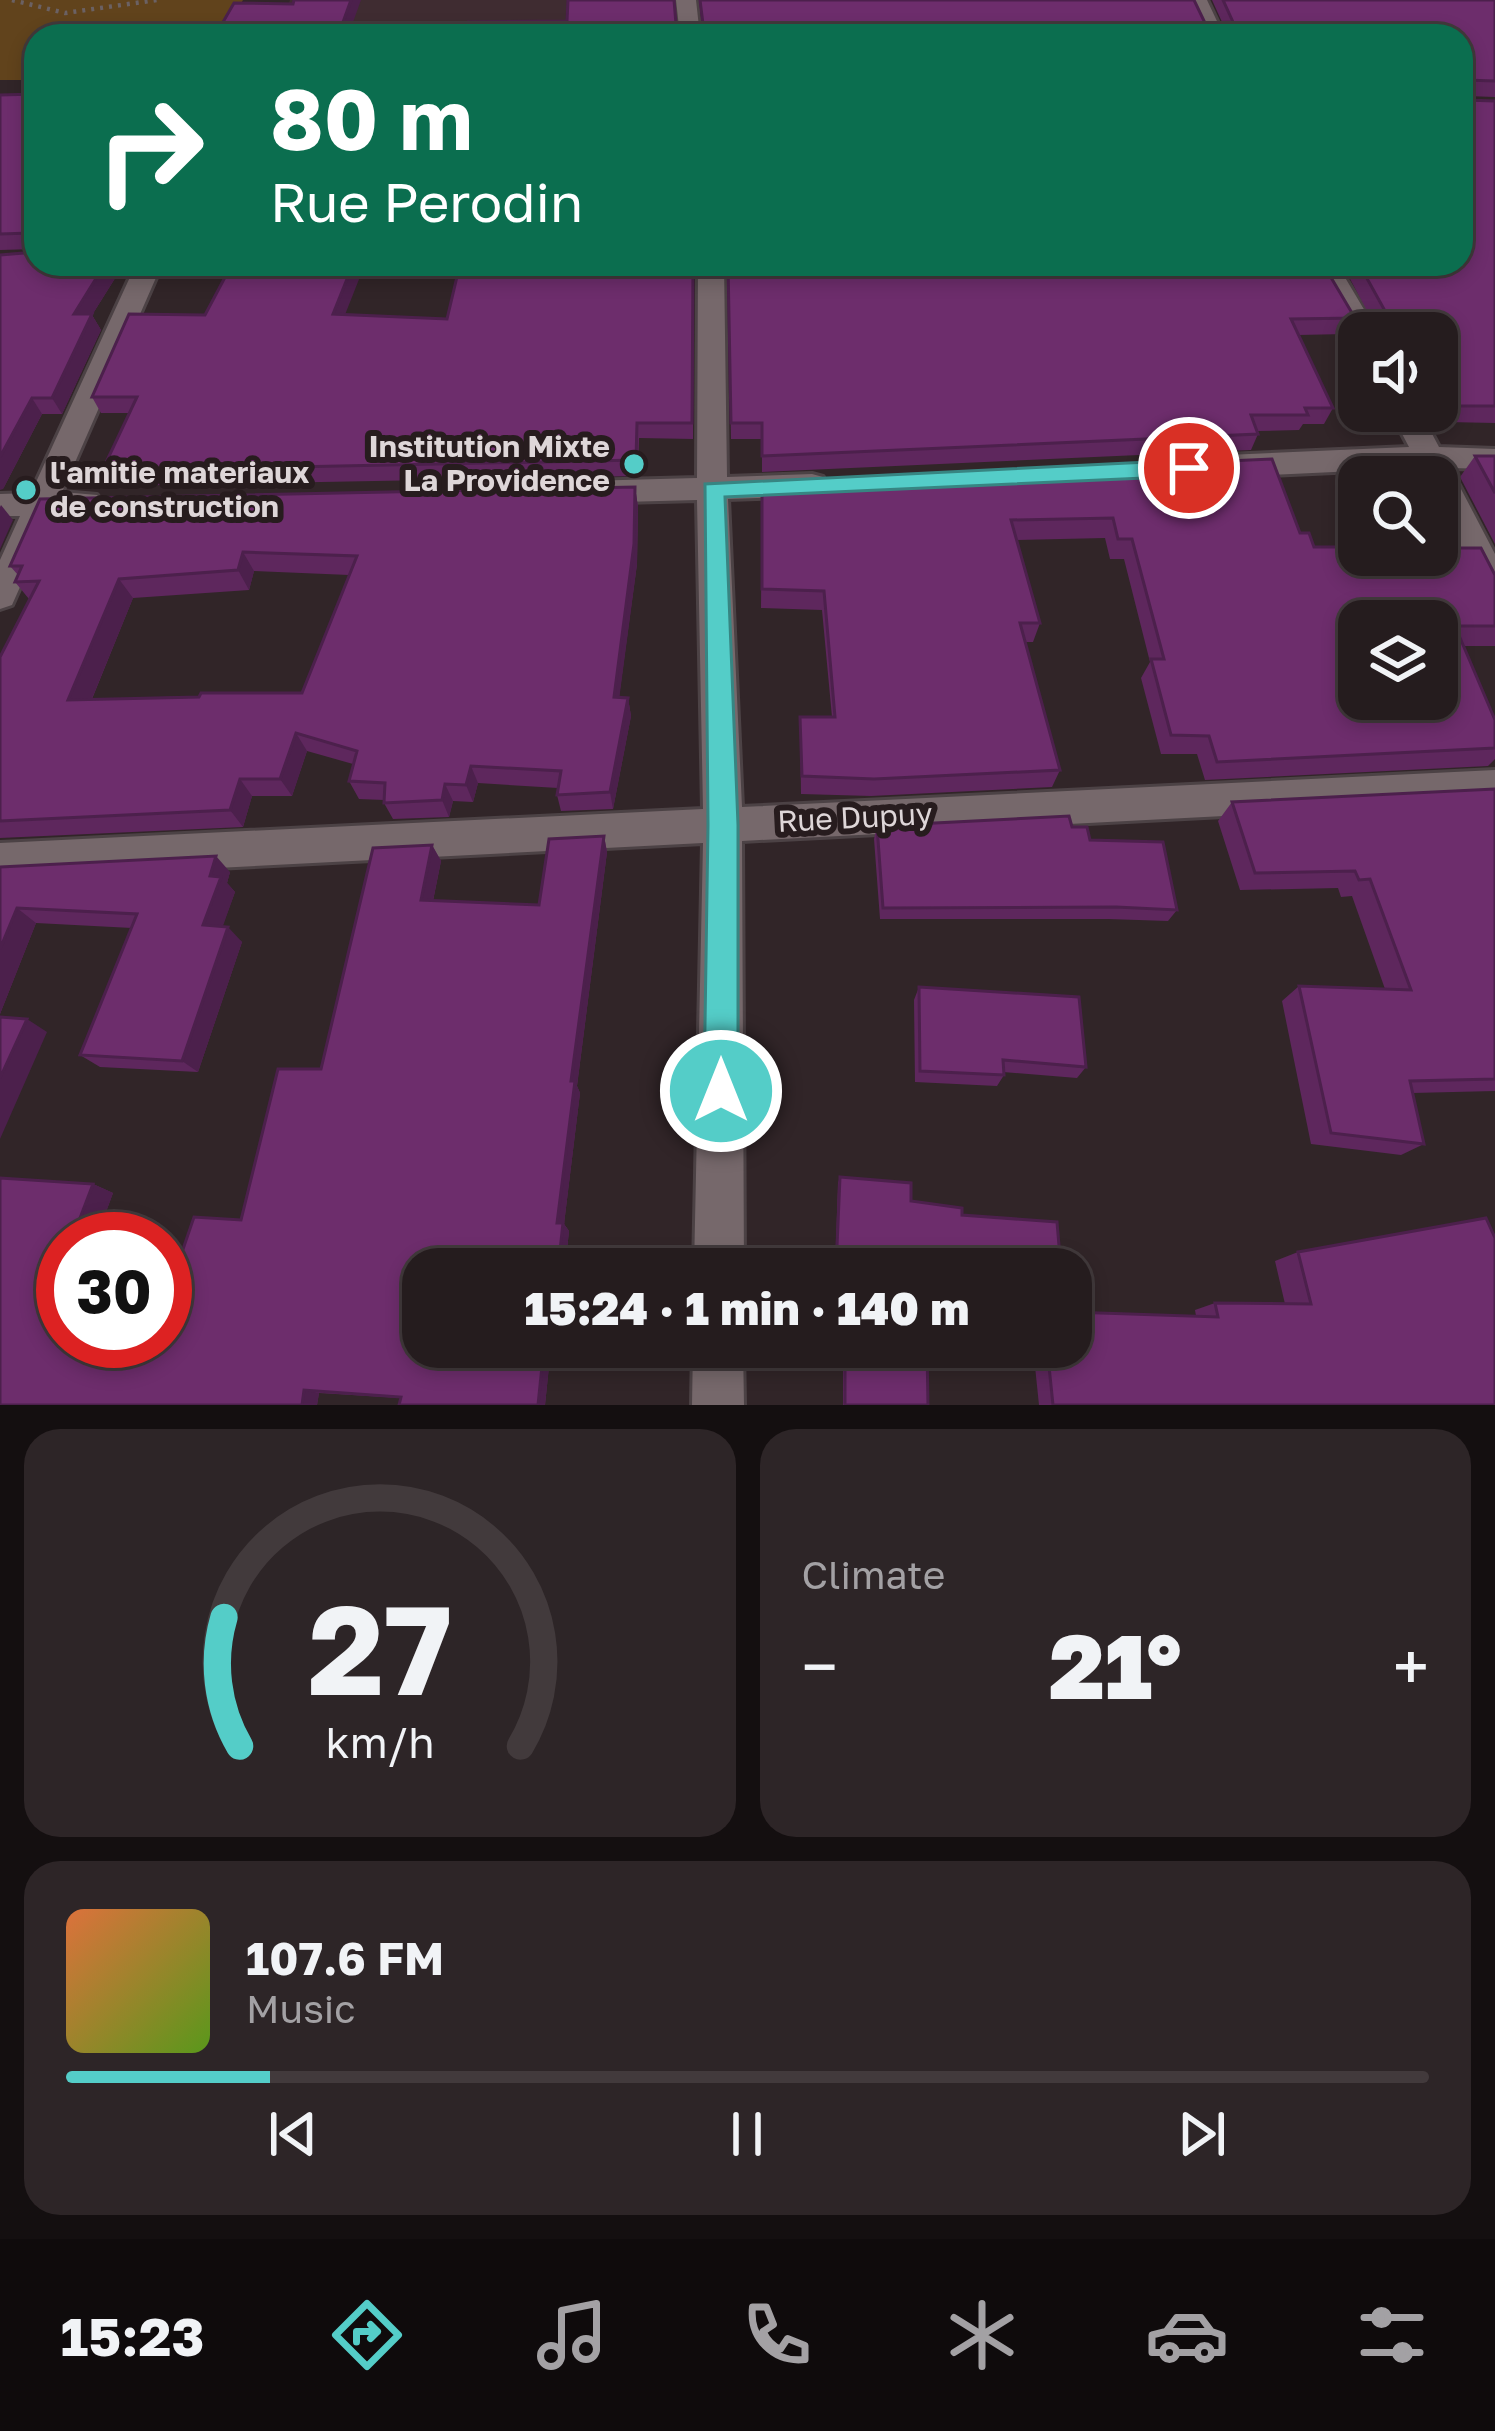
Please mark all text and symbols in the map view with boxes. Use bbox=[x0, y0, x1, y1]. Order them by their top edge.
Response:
text: 80 m bbox=[270, 68, 473, 168]
icon: right bbox=[72, 72, 228, 228]
text: Rue Perodin bbox=[270, 169, 583, 234]
map controls bbox=[1338, 312, 1458, 720]
button: sound bbox=[1338, 312, 1458, 432]
pin bbox=[1138, 417, 1240, 519]
place label: Institution Mixte La Providence bbox=[369, 428, 610, 498]
icon: arrive bbox=[1156, 435, 1222, 501]
marker: Institution Mixte La Providence bbox=[621, 451, 647, 477]
place label: l'amitie materiaux de construction bbox=[50, 454, 310, 524]
button: search bbox=[1338, 456, 1458, 576]
marker: l'amitie materiaux de construction bbox=[13, 477, 39, 503]
button: layers bbox=[1338, 600, 1458, 720]
street label: Rue Dupuy bbox=[776, 795, 934, 839]
position arrow bbox=[658, 1028, 784, 1154]
speed limit sign: 30 bbox=[36, 1212, 192, 1368]
text: 15:24 · 1 min · 140 m bbox=[525, 1281, 969, 1335]
text: Climate bbox=[802, 1551, 945, 1598]
text: 27 bbox=[308, 1573, 452, 1722]
text: 21° bbox=[1049, 1611, 1182, 1719]
text: − bbox=[802, 1626, 838, 1706]
text: + bbox=[1393, 1626, 1429, 1706]
text: km/h bbox=[325, 1716, 434, 1767]
text: 107.6 FM bbox=[246, 1931, 444, 1985]
text: Music bbox=[246, 1985, 356, 2032]
icon: previous bbox=[260, 2101, 326, 2167]
icon: pause bbox=[714, 2101, 780, 2167]
icon: next bbox=[1169, 2101, 1235, 2167]
icon: directions bbox=[325, 2293, 409, 2377]
icon: music bbox=[530, 2293, 614, 2377]
icon: phone bbox=[735, 2293, 819, 2377]
icon: climate bbox=[940, 2293, 1024, 2377]
icon: car bbox=[1145, 2293, 1229, 2377]
icon: filters bbox=[1350, 2293, 1434, 2377]
text: 15:23 bbox=[61, 2303, 204, 2368]

